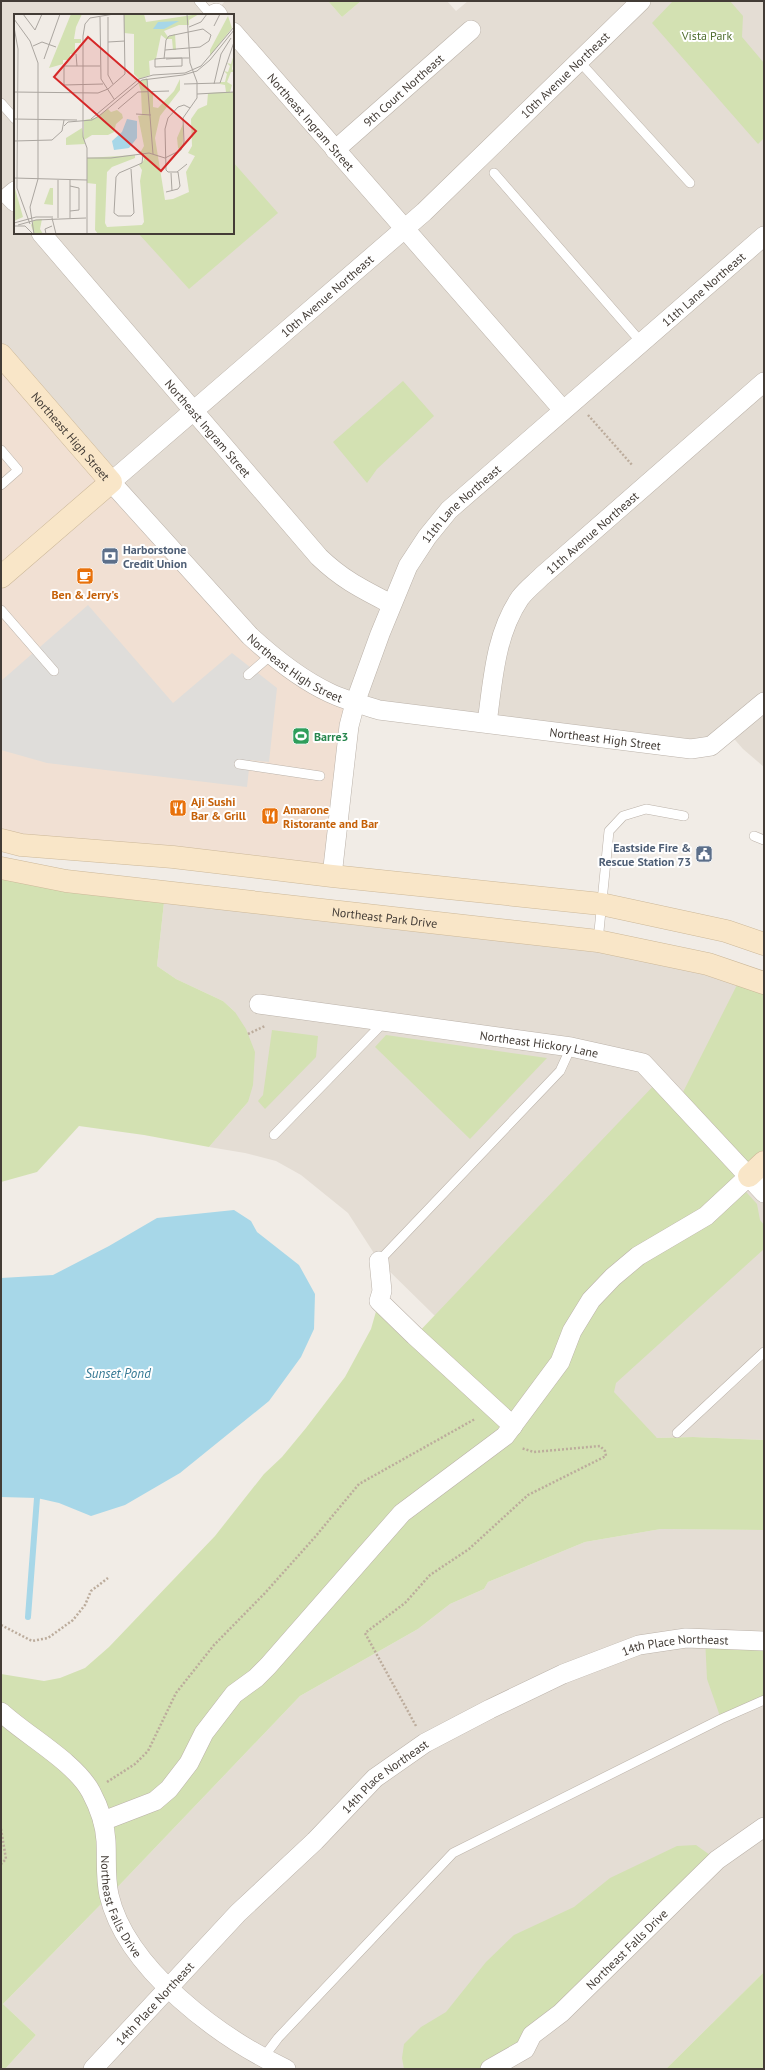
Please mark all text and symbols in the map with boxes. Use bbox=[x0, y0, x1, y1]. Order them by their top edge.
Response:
inset map bbox=[14, 14, 234, 234]
park label: Vista Park bbox=[681, 28, 732, 43]
street label: 10th Avenue Northeast bbox=[517, 29, 613, 121]
street label: 9th Court Northeast bbox=[360, 50, 447, 129]
street label: Northeast Ingram Street bbox=[265, 70, 358, 173]
street label: 11th Lane Northeast bbox=[658, 249, 748, 329]
street label: 10th Avenue Northeast bbox=[278, 252, 376, 340]
street label: Northeast Ingram Street bbox=[162, 376, 255, 480]
street label: Northeast High Street bbox=[29, 389, 113, 483]
street label: 11th Lane Northeast bbox=[418, 461, 503, 545]
street label: 11th Avenue Northeast bbox=[543, 488, 641, 577]
place label: Harborstone Credit Union bbox=[123, 542, 187, 571]
bank icon: Harborstone Credit Union bbox=[100, 546, 120, 566]
cafe icon: Ben & Jerry's bbox=[75, 566, 95, 586]
place label: Ben & Jerry's bbox=[51, 587, 119, 602]
street label: Northeast High Street bbox=[244, 630, 345, 705]
street label: Northeast High Street bbox=[549, 724, 662, 753]
sports icon: Barre3 bbox=[291, 726, 311, 746]
place label: Barre3 bbox=[314, 729, 348, 744]
place label: Aji Sushi Bar & Grill bbox=[191, 794, 246, 823]
restaurant icon: Aji Sushi Bar & Grill bbox=[168, 798, 188, 818]
place label: Amarone Ristorante and Bar bbox=[283, 802, 379, 831]
restaurant icon: Amarone Ristorante and Bar bbox=[260, 806, 280, 826]
place label: Eastside Fire & Rescue Station 73 bbox=[599, 840, 691, 869]
public building icon: Eastside Fire & Rescue Station 73 bbox=[694, 844, 714, 864]
street label: Northeast Park Drive bbox=[331, 904, 438, 930]
street label: Northeast Hickory Lane bbox=[479, 1027, 600, 1060]
water label: Sunset Pond bbox=[85, 1365, 151, 1382]
street label: 14th Place Northeast bbox=[619, 1631, 729, 1659]
street label: 14th Place Northeast bbox=[338, 1736, 431, 1816]
street label: Northeast Falls Drive bbox=[99, 1855, 145, 1960]
street label: Northeast Falls Drive bbox=[582, 1906, 670, 1992]
street label: 14th Place Northeast bbox=[112, 1958, 197, 2048]

